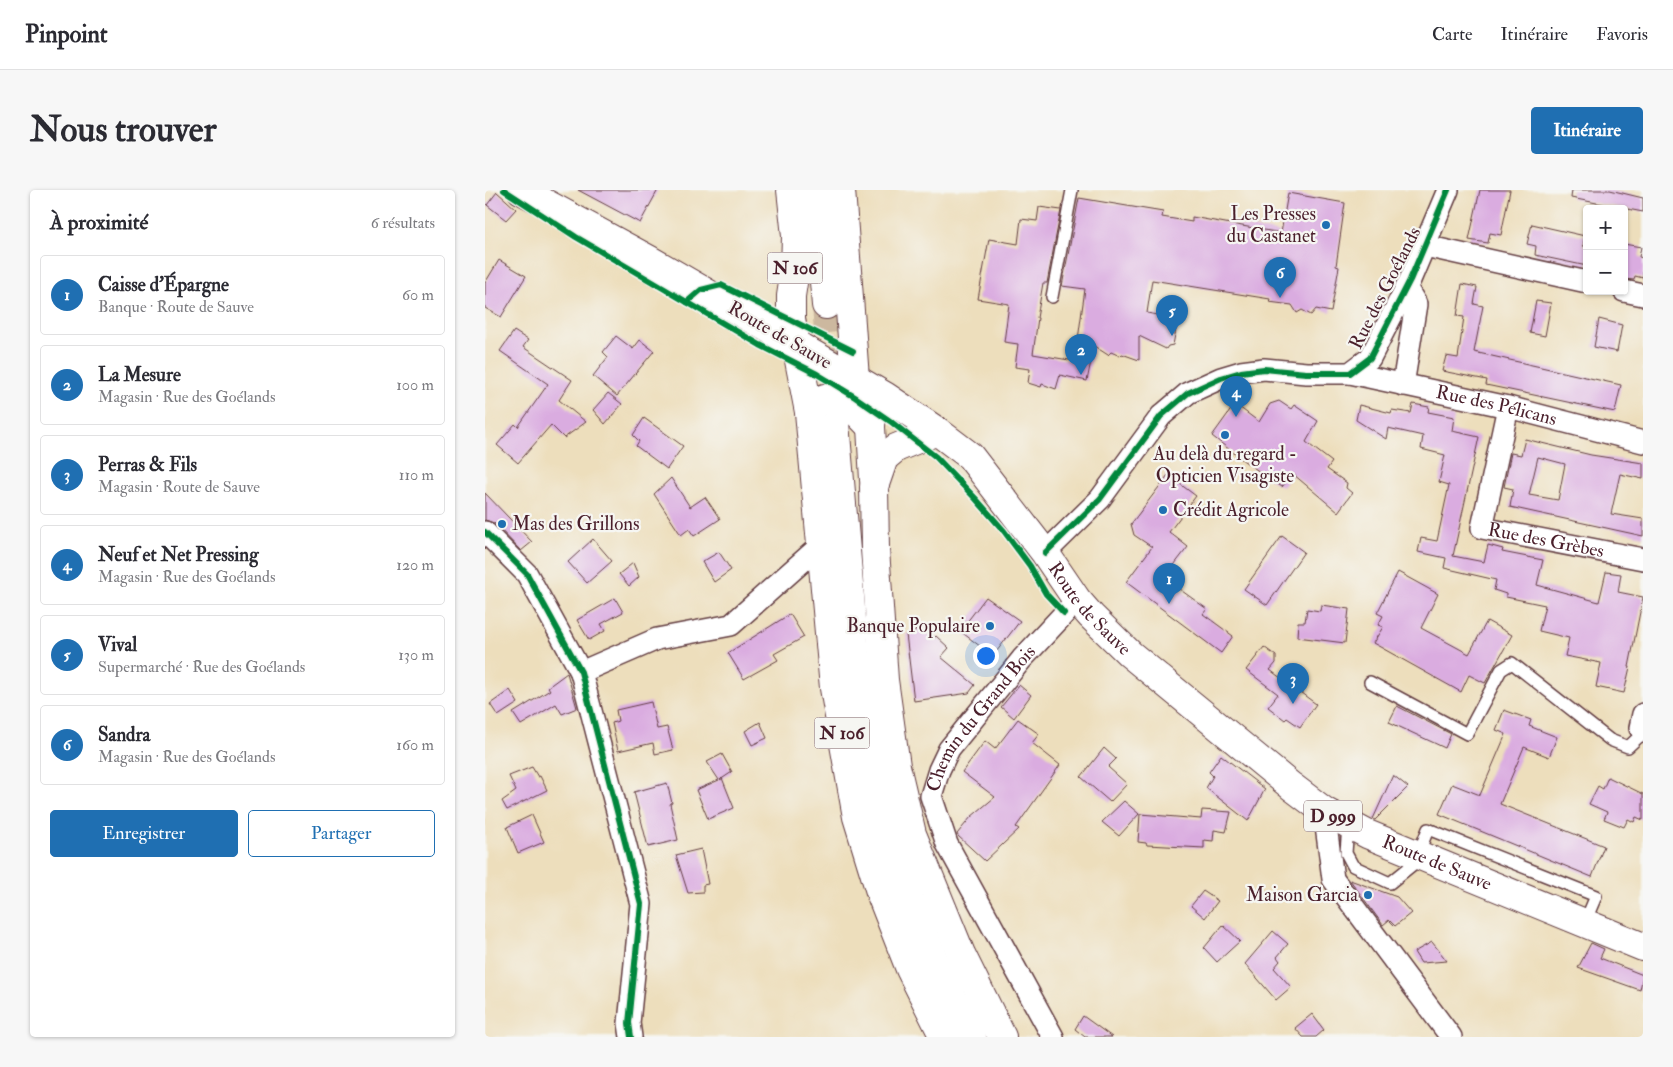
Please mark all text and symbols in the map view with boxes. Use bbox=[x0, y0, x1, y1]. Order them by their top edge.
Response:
text: Pinpoint bbox=[25, 19, 108, 50]
text: Carte bbox=[1432, 23, 1473, 46]
text: Itinéraire bbox=[1501, 23, 1568, 46]
text: Favoris bbox=[1596, 23, 1648, 46]
button: Itinéraire bbox=[1531, 107, 1643, 154]
text: Nous trouver bbox=[30, 108, 217, 152]
place label: Les Presses du Castanet bbox=[1227, 202, 1316, 248]
map controls bbox=[1583, 205, 1628, 295]
button: + bbox=[1583, 205, 1628, 250]
text: À proximité bbox=[50, 209, 148, 236]
text: 6 résultats bbox=[371, 213, 435, 233]
marker: Les Presses du Castanet bbox=[1320, 219, 1332, 231]
street label: Rue des Goélands bbox=[1344, 223, 1426, 353]
button: − bbox=[1583, 250, 1628, 295]
road number: N 106 bbox=[767, 252, 823, 284]
pin: 6 bbox=[1264, 257, 1296, 298]
text: Caisse d'Épargne bbox=[98, 273, 229, 297]
text: 1 bbox=[64, 285, 70, 305]
text: 60 m bbox=[402, 285, 434, 305]
pin: 5 bbox=[1156, 295, 1188, 336]
street label: Route de Sauve bbox=[724, 296, 836, 374]
text: Banque · Route de Sauve bbox=[98, 297, 254, 317]
pin: 2 bbox=[1065, 334, 1097, 375]
text: La Mesure bbox=[98, 363, 181, 387]
text: 2 bbox=[63, 375, 71, 395]
text: 100 m bbox=[396, 375, 434, 395]
pin: 4 bbox=[1220, 376, 1252, 417]
street label: Rue des Pélicans bbox=[1434, 380, 1559, 431]
text: Magasin · Rue des Goélands bbox=[98, 387, 275, 407]
marker: Au delà du regard - Opticien Visagiste bbox=[1219, 429, 1231, 441]
place label: Au delà du regard - Opticien Visagiste bbox=[1152, 442, 1297, 489]
text: Perras & Fils bbox=[98, 453, 197, 477]
text: 3 bbox=[64, 465, 70, 485]
text: 110 m bbox=[399, 465, 434, 485]
text: Magasin · Route de Sauve bbox=[98, 477, 260, 497]
place label: Crédit Agricole bbox=[1173, 498, 1289, 522]
marker: Crédit Agricole bbox=[1157, 504, 1169, 516]
place label: Mas des Grillons bbox=[512, 512, 640, 536]
street label: Rue des Grèbes bbox=[1486, 517, 1606, 563]
marker: Mas des Grillons bbox=[496, 518, 508, 530]
text: Neuf et Net Pressing bbox=[98, 543, 259, 567]
text: 4 bbox=[63, 555, 71, 575]
text: 120 m bbox=[396, 555, 434, 575]
street label: Route de Sauve bbox=[1043, 557, 1136, 661]
pin: 1 bbox=[1153, 563, 1185, 604]
text: Magasin · Rue des Goélands bbox=[98, 567, 275, 587]
place label: Banque Populaire bbox=[847, 614, 980, 639]
marker: Banque Populaire bbox=[984, 620, 996, 632]
text: Vival bbox=[98, 633, 137, 657]
street label: Chemin du Grand Bois bbox=[921, 640, 1041, 794]
your location bbox=[973, 643, 999, 669]
text: 5 bbox=[63, 645, 71, 665]
text: 130 m bbox=[398, 645, 434, 665]
text: Supermarché · Rue des Goélands bbox=[98, 657, 305, 677]
pin: 3 bbox=[1277, 663, 1309, 704]
road number: N 106 bbox=[815, 718, 869, 748]
text: Sandra bbox=[98, 723, 150, 747]
text: 6 bbox=[63, 735, 71, 755]
text: 160 m bbox=[396, 735, 434, 755]
text: Magasin · Rue des Goélands bbox=[98, 747, 275, 767]
road number: D 999 bbox=[1304, 800, 1362, 832]
button: Enregistrer bbox=[50, 810, 238, 857]
button: Partager bbox=[248, 810, 435, 857]
street label: Route de Sauve bbox=[1379, 830, 1495, 896]
place label: Maison Garcia bbox=[1246, 883, 1358, 907]
marker: Maison Garcia bbox=[1362, 889, 1374, 901]

